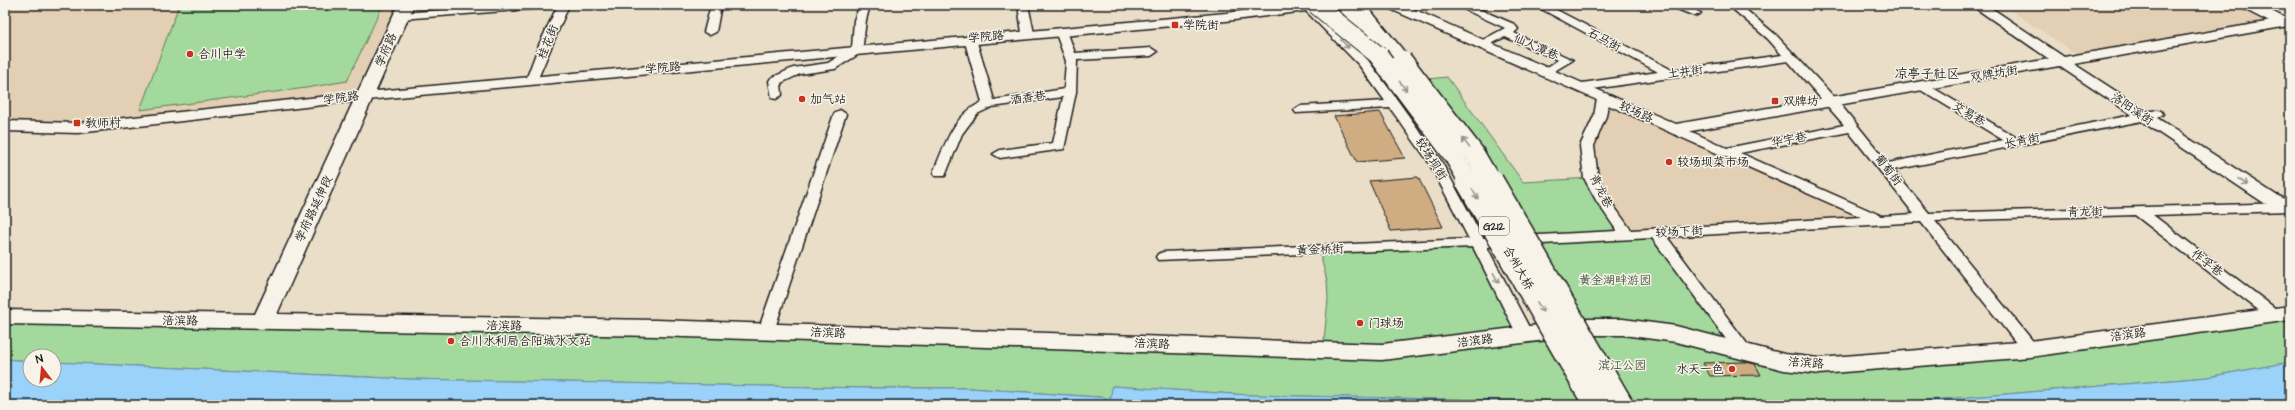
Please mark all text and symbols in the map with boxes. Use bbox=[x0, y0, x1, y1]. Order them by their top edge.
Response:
place label: 学院街 bbox=[1183, 17, 1219, 34]
marker: 学院街 bbox=[1170, 20, 1180, 30]
street label: 桂花街 bbox=[533, 22, 563, 62]
street label: 石马街 bbox=[1584, 24, 1624, 56]
street label: 学院路 bbox=[967, 27, 1005, 47]
street label: 仙人潭巷 bbox=[1511, 29, 1561, 65]
street label: 学府路 bbox=[371, 30, 401, 70]
one-way arrow bbox=[1340, 39, 1350, 49]
place label: 合川中学 bbox=[198, 46, 246, 63]
marker: 合川中学 bbox=[185, 49, 195, 59]
street label: 学院路 bbox=[644, 58, 682, 78]
street label: 土井街 bbox=[1666, 61, 1704, 83]
street label: 双牌坊街 bbox=[1969, 62, 2019, 86]
district label: 凉亭子社区 bbox=[1894, 65, 1960, 83]
one-way arrow bbox=[1399, 81, 1407, 92]
street label: 学院路 bbox=[322, 87, 360, 109]
street label: 酒香巷 bbox=[1009, 87, 1047, 109]
street label: 洛阳溪街 bbox=[2107, 89, 2157, 129]
place label: 加气站 bbox=[810, 91, 846, 108]
place label: 双牌坊 bbox=[1783, 93, 1819, 110]
marker: 加气站 bbox=[797, 94, 807, 104]
marker: 双牌坊 bbox=[1770, 96, 1780, 106]
street label: 较场路 bbox=[1616, 97, 1656, 127]
street label: 交易巷 bbox=[1949, 97, 1989, 131]
place label: 教师村 bbox=[85, 115, 121, 132]
marker: 教师村 bbox=[72, 118, 82, 128]
street label: 华宇巷 bbox=[1770, 128, 1808, 152]
street label: 长青街 bbox=[2003, 129, 2041, 153]
street label: 较场坝街 bbox=[1411, 134, 1451, 184]
one-way arrow bbox=[1462, 137, 1470, 148]
street label: 葡萄街 bbox=[1870, 151, 1906, 189]
place label: 较场坝菜市场 bbox=[1677, 154, 1749, 171]
marker: 较场坝菜市场 bbox=[1664, 157, 1674, 167]
street label: 青龙巷 bbox=[1585, 171, 1617, 211]
street label: 学府路延伸段 bbox=[291, 173, 337, 245]
one-way arrow bbox=[2237, 178, 2248, 186]
one-way arrow bbox=[1472, 188, 1480, 200]
street label: 青龙街 bbox=[2067, 203, 2103, 221]
road number: G212 bbox=[1479, 217, 1509, 235]
street label: 较场下街 bbox=[1655, 222, 1703, 242]
street label: 黄金桥街 bbox=[1296, 241, 1344, 259]
street label: 合州大桥 bbox=[1499, 243, 1538, 294]
street label: 作孚巷 bbox=[2188, 245, 2226, 281]
one-way arrow bbox=[1493, 271, 1500, 283]
park label: 黄金湖畔游园 bbox=[1579, 272, 1651, 289]
one-way arrow bbox=[1536, 301, 1544, 313]
street label: 涪滨路 bbox=[162, 312, 198, 330]
place label: 门球场 bbox=[1368, 315, 1404, 332]
street label: 涪滨路 bbox=[486, 317, 522, 335]
marker: 门球场 bbox=[1355, 318, 1365, 328]
street label: 涪滨路 bbox=[810, 324, 846, 342]
street label: 涪滨路 bbox=[2109, 324, 2147, 346]
street label: 涪滨路 bbox=[1456, 330, 1494, 352]
place label: 合川水利局合阳城水文站 bbox=[459, 333, 591, 350]
street label: 涪滨路 bbox=[1134, 335, 1170, 353]
marker: 合川水利局合阳城水文站 bbox=[446, 336, 456, 346]
north arrow bbox=[22, 348, 62, 388]
text: N bbox=[34, 351, 45, 367]
street label: 涪滨路 bbox=[1787, 353, 1825, 373]
park label: 滨江公园 bbox=[1598, 357, 1646, 374]
place label: 水天一色 bbox=[1676, 361, 1724, 378]
marker: 水天一色 bbox=[1727, 364, 1737, 374]

